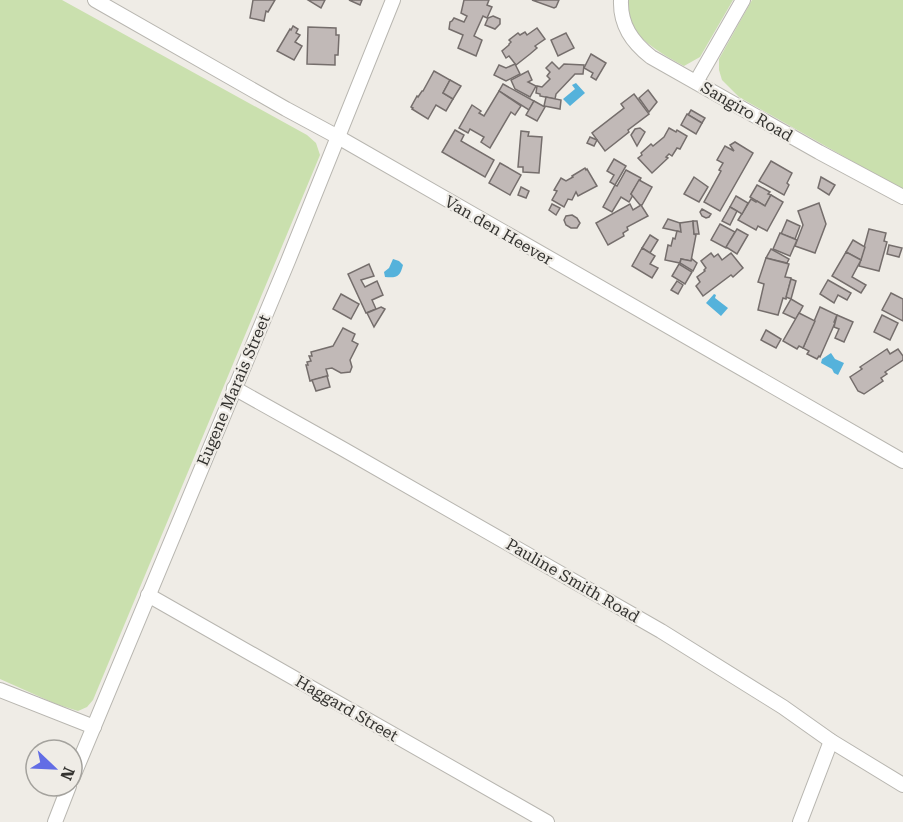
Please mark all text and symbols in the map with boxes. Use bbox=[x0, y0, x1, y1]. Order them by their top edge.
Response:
street label: Sangiro Road bbox=[697, 77, 796, 145]
street label: Van den Heever bbox=[441, 192, 556, 269]
street label: Eugene Marais Street bbox=[193, 312, 274, 469]
street label: Pauline Smith Road bbox=[503, 534, 643, 626]
street label: Haggard Street bbox=[292, 671, 401, 745]
north arrow bbox=[24, 738, 84, 798]
text: N bbox=[56, 764, 79, 783]

